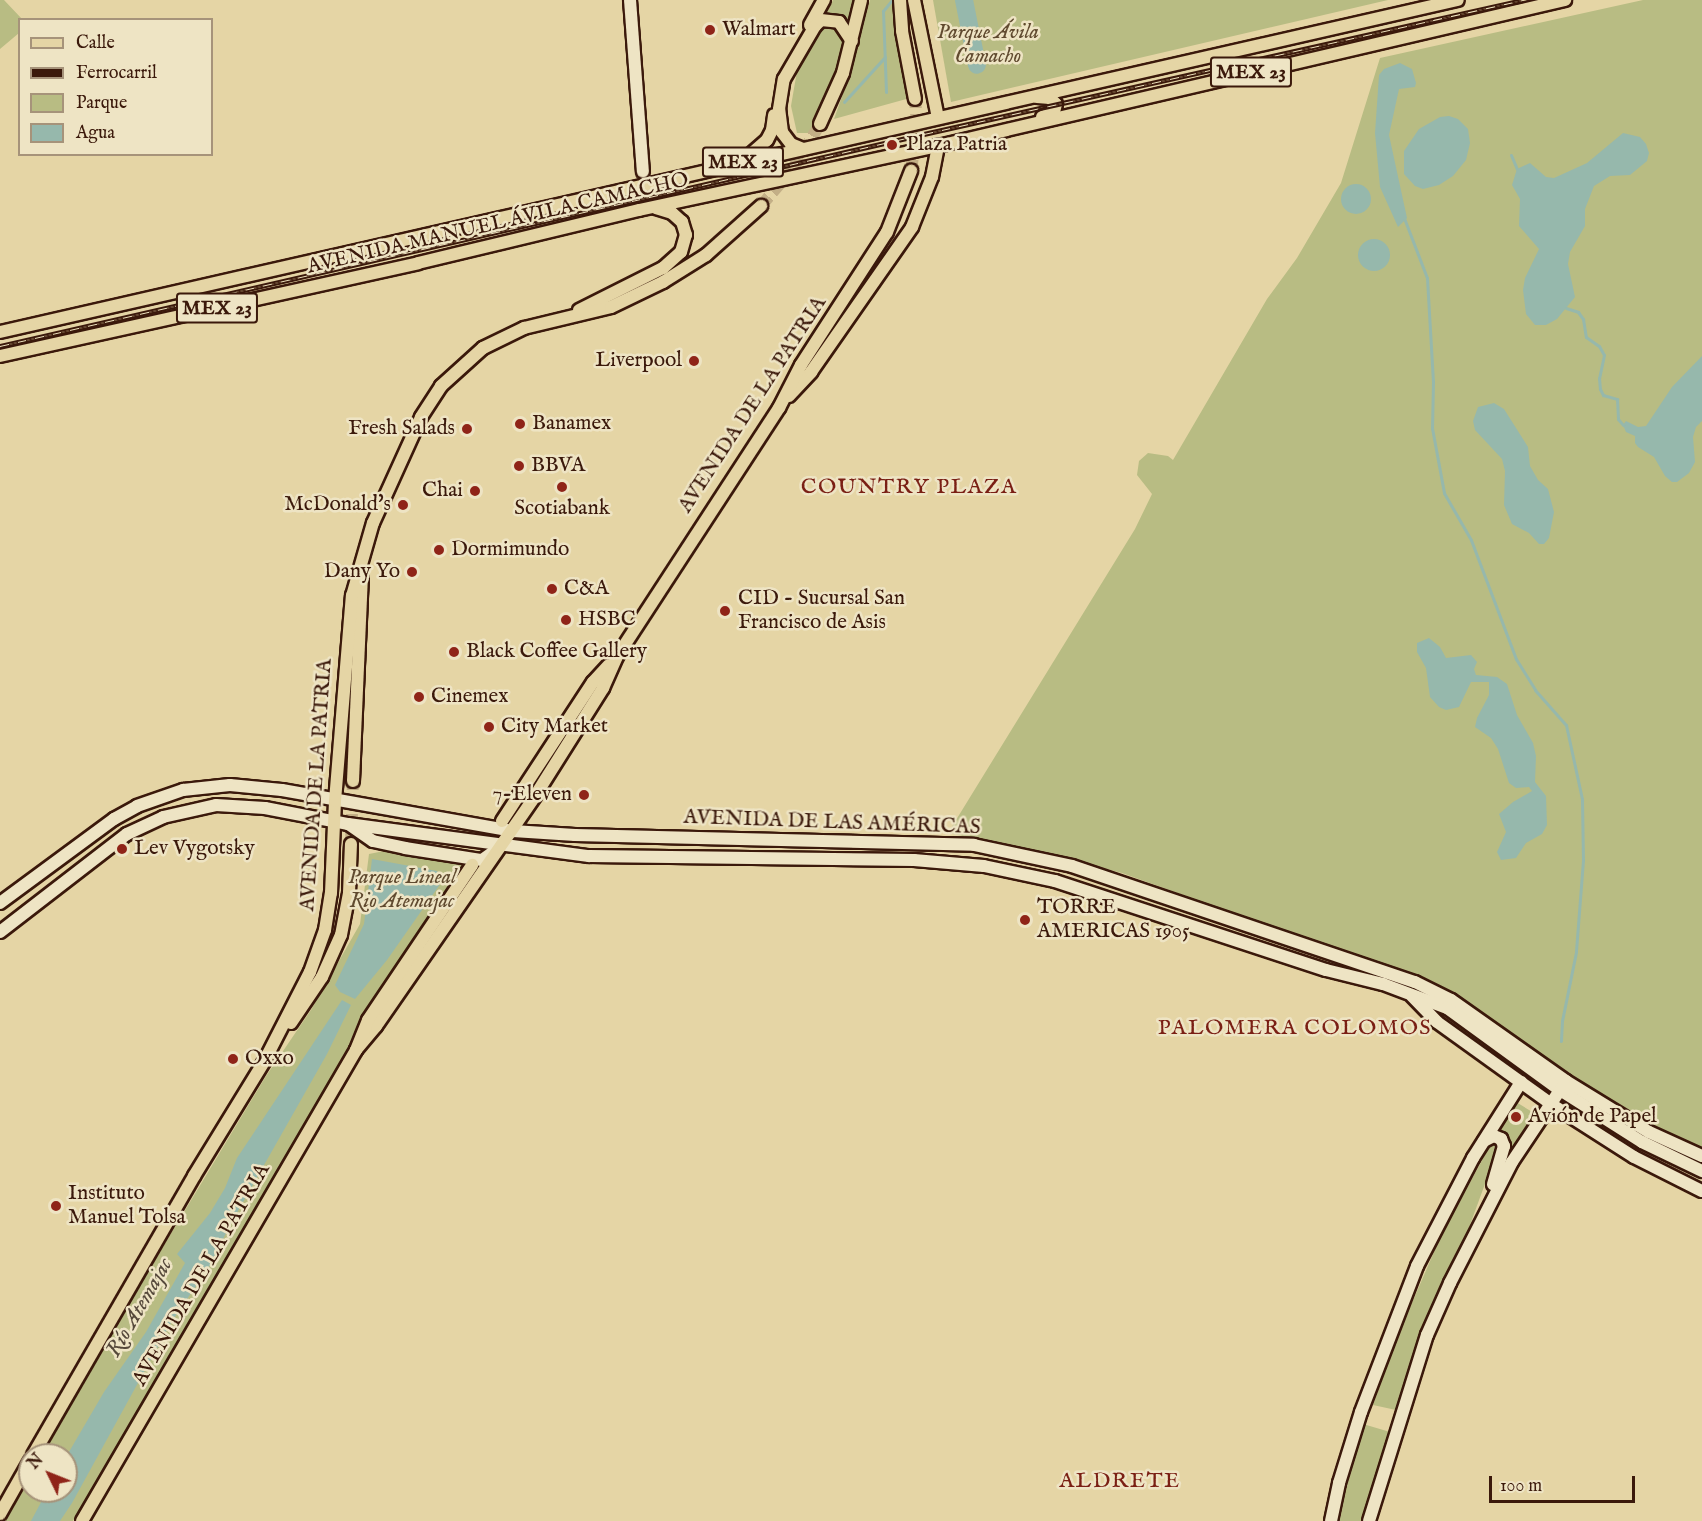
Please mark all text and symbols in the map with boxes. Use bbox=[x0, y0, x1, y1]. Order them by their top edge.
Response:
place label: Walmart bbox=[722, 17, 796, 43]
legend bbox=[18, 18, 213, 156]
park label: Parque Ávila Camacho bbox=[937, 20, 1039, 70]
marker: Walmart bbox=[703, 23, 717, 37]
text: Calle bbox=[76, 32, 115, 55]
road number: MEX 23 bbox=[1209, 55, 1293, 89]
text: Ferrocarril bbox=[76, 62, 157, 85]
text: Parque bbox=[76, 92, 127, 115]
text: Agua bbox=[76, 122, 115, 145]
place label: Plaza Patria bbox=[906, 132, 1007, 158]
marker: Plaza Patria bbox=[883, 136, 901, 154]
road number: MEX 23 bbox=[701, 145, 785, 179]
street label: AVENIDA MANUEL ÁVILA CAMACHO bbox=[305, 168, 691, 280]
road number: MEX 23 bbox=[175, 291, 259, 325]
street label: AVENIDA DE LA PATRIA bbox=[674, 292, 832, 518]
place label: Liverpool bbox=[595, 348, 682, 374]
marker: Liverpool bbox=[687, 354, 701, 368]
place label: Banamex bbox=[532, 411, 611, 437]
place label: Fresh Salads bbox=[348, 416, 455, 442]
marker: Banamex bbox=[513, 417, 527, 431]
marker: Fresh Salads bbox=[460, 422, 474, 436]
place label: BBVA bbox=[531, 453, 585, 479]
marker: BBVA bbox=[512, 459, 526, 473]
district label: COUNTRY PLAZA bbox=[801, 475, 1017, 501]
place label: Chai bbox=[422, 478, 463, 504]
marker: Scotiabank bbox=[555, 480, 569, 494]
marker: Chai bbox=[468, 484, 482, 498]
place label: McDonald's bbox=[284, 492, 391, 518]
place label: Scotiabank bbox=[514, 496, 610, 522]
marker: McDonald's bbox=[396, 498, 410, 512]
place label: Dormimundo bbox=[451, 537, 569, 563]
marker: Dormimundo bbox=[432, 543, 446, 557]
place label: Dany Yo bbox=[324, 559, 400, 585]
marker: Dany Yo bbox=[405, 565, 419, 579]
place label: C&A bbox=[564, 576, 609, 602]
marker: C&A bbox=[545, 582, 559, 596]
place label: CID - Sucursal San Francisco de Asis bbox=[738, 586, 905, 636]
marker: CID - Sucursal San Francisco de Asis bbox=[716, 602, 734, 620]
place label: HSBC bbox=[578, 607, 636, 633]
marker: HSBC bbox=[559, 613, 573, 627]
place label: Black Coffee Gallery bbox=[466, 639, 647, 665]
marker: Black Coffee Gallery bbox=[447, 645, 461, 659]
street label: AVENIDA DE LA PATRIA bbox=[296, 658, 338, 912]
place label: Cinemex bbox=[431, 684, 508, 710]
marker: Cinemex bbox=[412, 690, 426, 704]
place label: City Market bbox=[501, 714, 608, 740]
marker: City Market bbox=[482, 720, 496, 734]
place label: 7-Eleven bbox=[493, 782, 572, 808]
marker: 7-Eleven bbox=[577, 788, 591, 802]
street label: AVENIDA DE LAS AMÉRICAS bbox=[683, 805, 981, 841]
place label: Lev Vygotsky bbox=[134, 836, 255, 862]
marker: Lev Vygotsky bbox=[115, 842, 129, 856]
park label: Parque Lineal Rio Atemajac bbox=[348, 865, 456, 915]
place label: TORRE AMERICAS 1905 bbox=[1037, 895, 1190, 945]
marker: TORRE AMERICAS 1905 bbox=[1018, 913, 1032, 927]
district label: PALOMERA COLOMOS bbox=[1158, 1016, 1432, 1042]
place label: Oxxo bbox=[245, 1046, 294, 1072]
marker: Oxxo bbox=[226, 1052, 240, 1066]
place label: Avión de Papel bbox=[1528, 1104, 1657, 1130]
marker: Avión de Papel bbox=[1509, 1110, 1523, 1124]
street label: AVENIDA DE LA PATRIA bbox=[128, 1159, 276, 1391]
place label: Instituto Manuel Tolsa bbox=[68, 1181, 186, 1231]
marker: Instituto Manuel Tolsa bbox=[49, 1199, 63, 1213]
water label: Río Atemajac bbox=[101, 1254, 179, 1362]
north arrow bbox=[18, 1443, 78, 1503]
text: N bbox=[24, 1450, 48, 1474]
scale bar bbox=[1492, 1464, 1638, 1502]
district label: ALDRETE bbox=[1059, 1469, 1181, 1495]
text: 100 m bbox=[1500, 1475, 1542, 1498]

